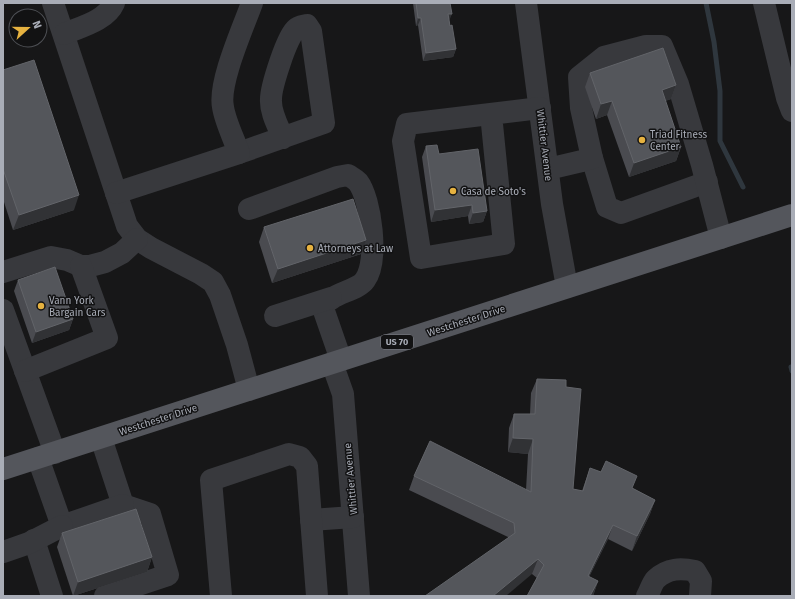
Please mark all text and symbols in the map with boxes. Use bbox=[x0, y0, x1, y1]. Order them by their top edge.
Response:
north arrow bbox=[8, 8, 48, 48]
text: N bbox=[29, 19, 44, 30]
street label: Whittier Avenue bbox=[534, 109, 554, 182]
place label: Triad Fitness Center bbox=[650, 129, 707, 153]
marker: Triad Fitness Center bbox=[637, 135, 647, 145]
marker: Casa de Soto's bbox=[448, 186, 458, 196]
place label: Casa de Soto's bbox=[461, 186, 526, 198]
marker: Attorneys at Law bbox=[305, 243, 315, 253]
place label: Attorneys at Law bbox=[318, 243, 393, 255]
place label: Vann York Bargain Cars bbox=[49, 295, 106, 319]
marker: Vann York Bargain Cars bbox=[36, 301, 46, 311]
street label: Westchester Drive bbox=[426, 303, 507, 339]
road number: US 70 bbox=[381, 335, 413, 349]
street label: Westchester Drive bbox=[118, 402, 199, 438]
street label: Whittier Avenue bbox=[342, 442, 360, 515]

